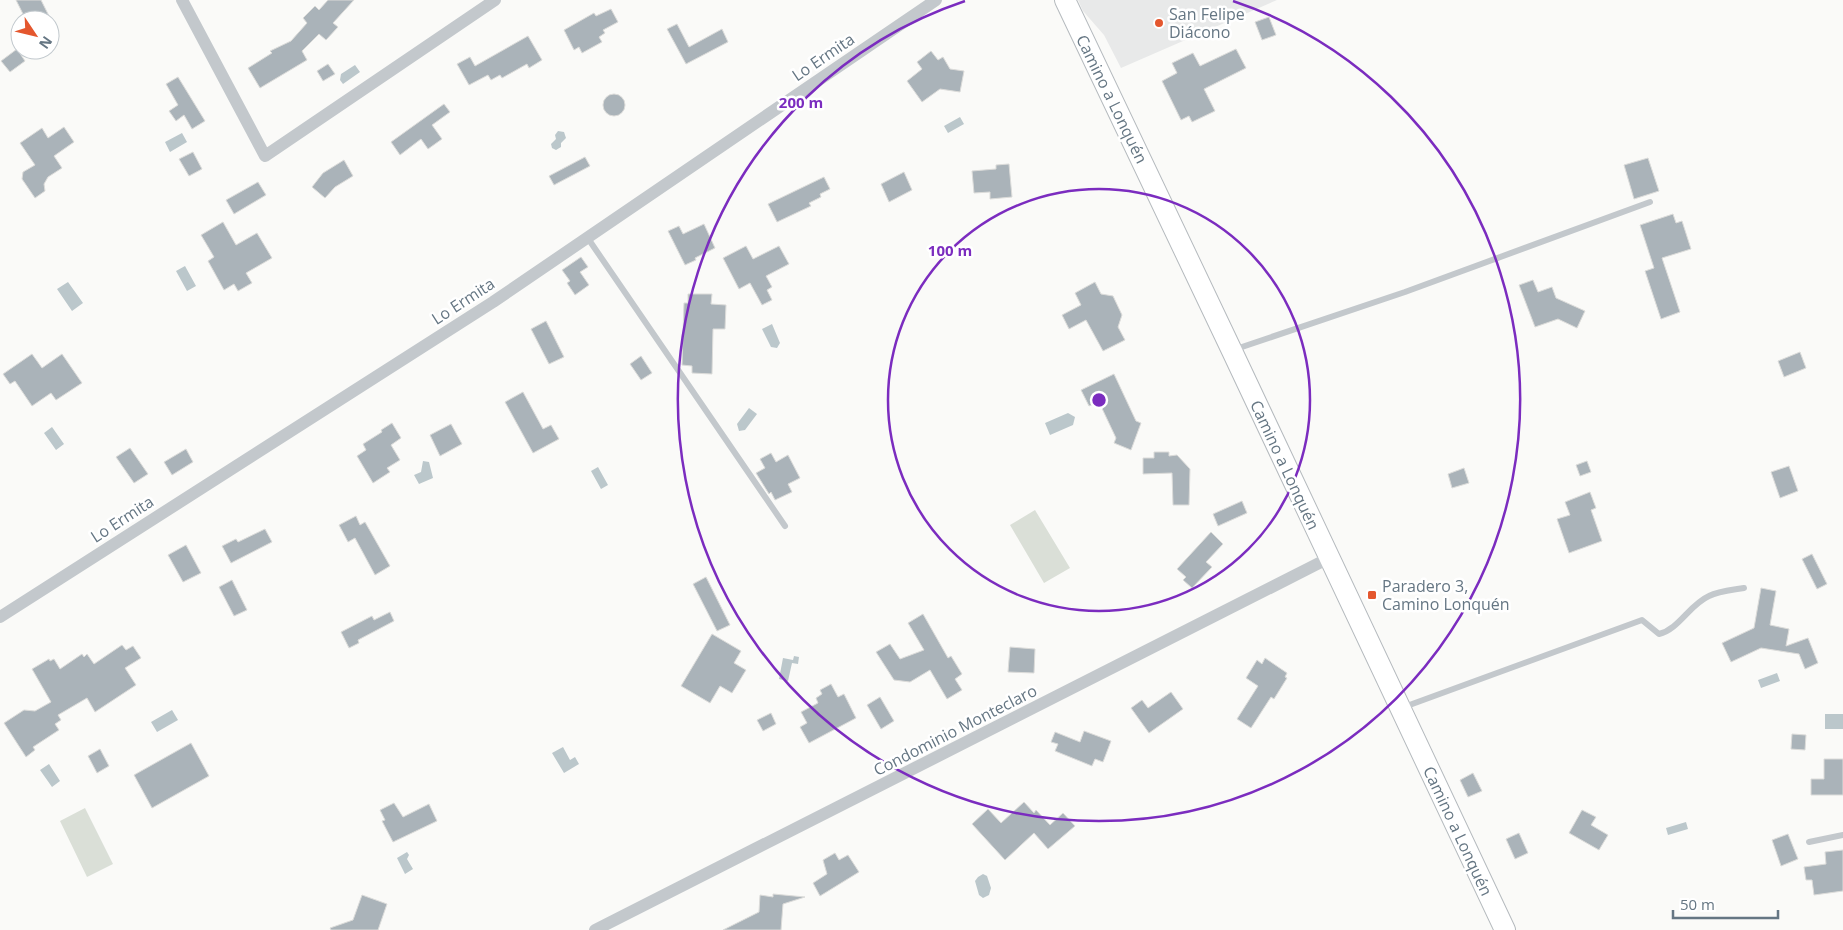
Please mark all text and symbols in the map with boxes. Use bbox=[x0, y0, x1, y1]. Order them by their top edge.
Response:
place label: San Felipe Diácono bbox=[1169, 3, 1245, 43]
north arrow bbox=[10, 10, 60, 60]
marker: San Felipe Diácono bbox=[1153, 17, 1165, 29]
street label: Lo Ermita bbox=[787, 28, 859, 86]
street label: Camino a Lonquén bbox=[1071, 31, 1153, 167]
text: N bbox=[35, 33, 57, 53]
text: 200 m bbox=[779, 92, 823, 112]
text: 100 m bbox=[928, 240, 972, 260]
street label: Lo Ermita bbox=[427, 272, 499, 330]
centre of rings bbox=[1090, 391, 1108, 409]
street label: Camino a Lonquén bbox=[1245, 397, 1325, 533]
street label: Lo Ermita bbox=[86, 490, 158, 548]
place label: Paradero 3, Camino Lonquén bbox=[1382, 575, 1510, 615]
marker: Paradero 3, Camino Lonquén bbox=[1366, 589, 1378, 601]
street label: Condominio Monteclaro bbox=[870, 679, 1040, 781]
street label: Camino a Lonquén bbox=[1418, 763, 1498, 899]
scale bar bbox=[1673, 888, 1778, 920]
text: 50 m bbox=[1680, 894, 1715, 914]

